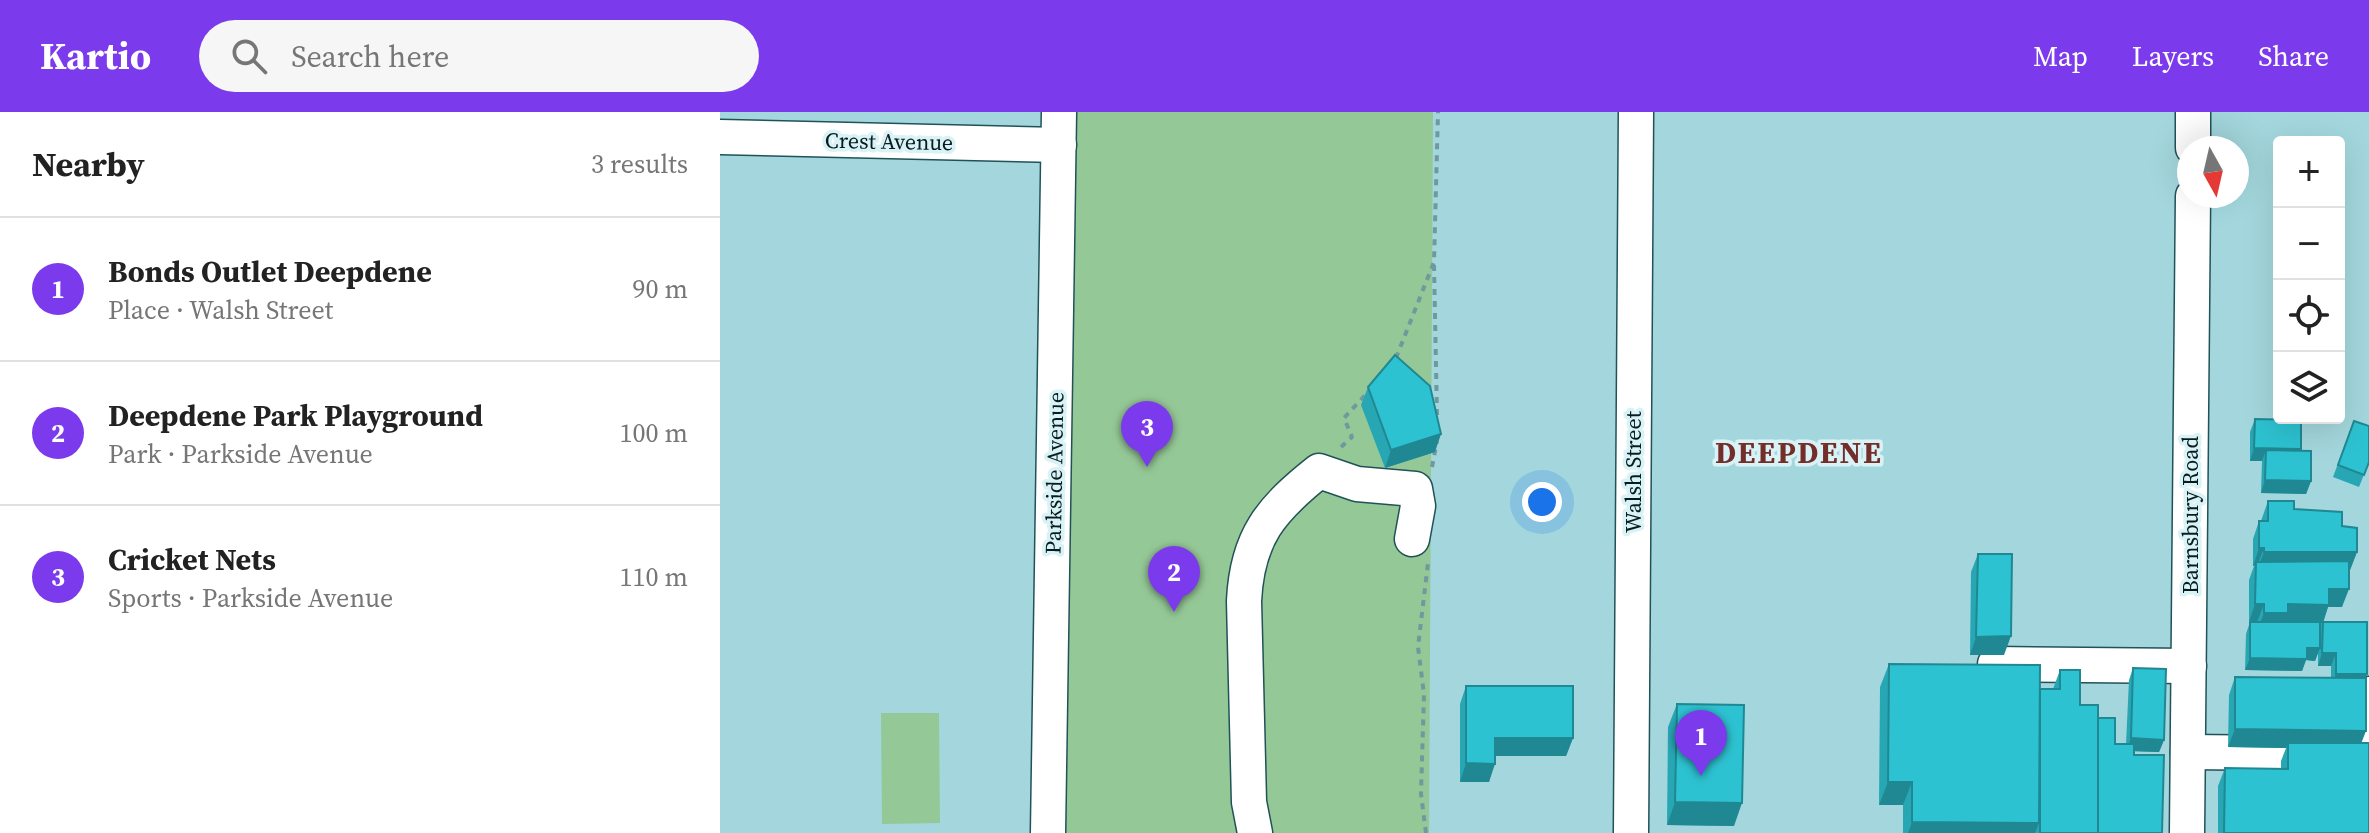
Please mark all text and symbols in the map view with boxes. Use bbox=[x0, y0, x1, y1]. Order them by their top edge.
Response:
search box bbox=[199, 20, 759, 92]
text: Kartio bbox=[40, 30, 151, 82]
icon: search bbox=[227, 34, 271, 78]
text: Search here bbox=[291, 36, 449, 77]
text: Map bbox=[2033, 37, 2088, 75]
text: Layers bbox=[2132, 37, 2214, 75]
text: Share bbox=[2258, 37, 2329, 75]
street label: Crest Avenue bbox=[825, 125, 953, 157]
north arrow bbox=[2177, 136, 2249, 208]
map controls bbox=[2273, 136, 2345, 424]
button: + bbox=[2273, 136, 2345, 208]
text: Nearby bbox=[32, 141, 145, 187]
text: 3 results bbox=[591, 146, 688, 182]
button: − bbox=[2273, 208, 2345, 280]
text: Bonds Outlet Deepdene bbox=[108, 251, 432, 292]
text: 1 bbox=[51, 271, 65, 307]
text: 90 m bbox=[633, 271, 688, 307]
button: locate bbox=[2273, 280, 2345, 352]
text: Place · Walsh Street bbox=[108, 292, 333, 328]
button: layers bbox=[2273, 352, 2345, 424]
street label: Parkside Avenue bbox=[1038, 392, 1070, 554]
text: Deepdene Park Playground bbox=[108, 395, 483, 436]
pin: 3 bbox=[1121, 401, 1173, 467]
street label: Walsh Street bbox=[1618, 410, 1648, 533]
text: 2 bbox=[51, 415, 65, 451]
text: 100 m bbox=[620, 415, 688, 451]
district label: DEEPDENE bbox=[1715, 432, 1883, 473]
street label: Barnsbury Road bbox=[2175, 435, 2205, 594]
text: Park · Parkside Avenue bbox=[108, 436, 373, 472]
your location bbox=[1522, 482, 1562, 522]
text: Cricket Nets bbox=[108, 539, 276, 580]
pin: 2 bbox=[1148, 546, 1200, 612]
text: 3 bbox=[51, 559, 65, 595]
text: 110 m bbox=[620, 559, 688, 595]
text: Sports · Parkside Avenue bbox=[108, 580, 393, 616]
pin: 1 bbox=[1675, 710, 1727, 776]

